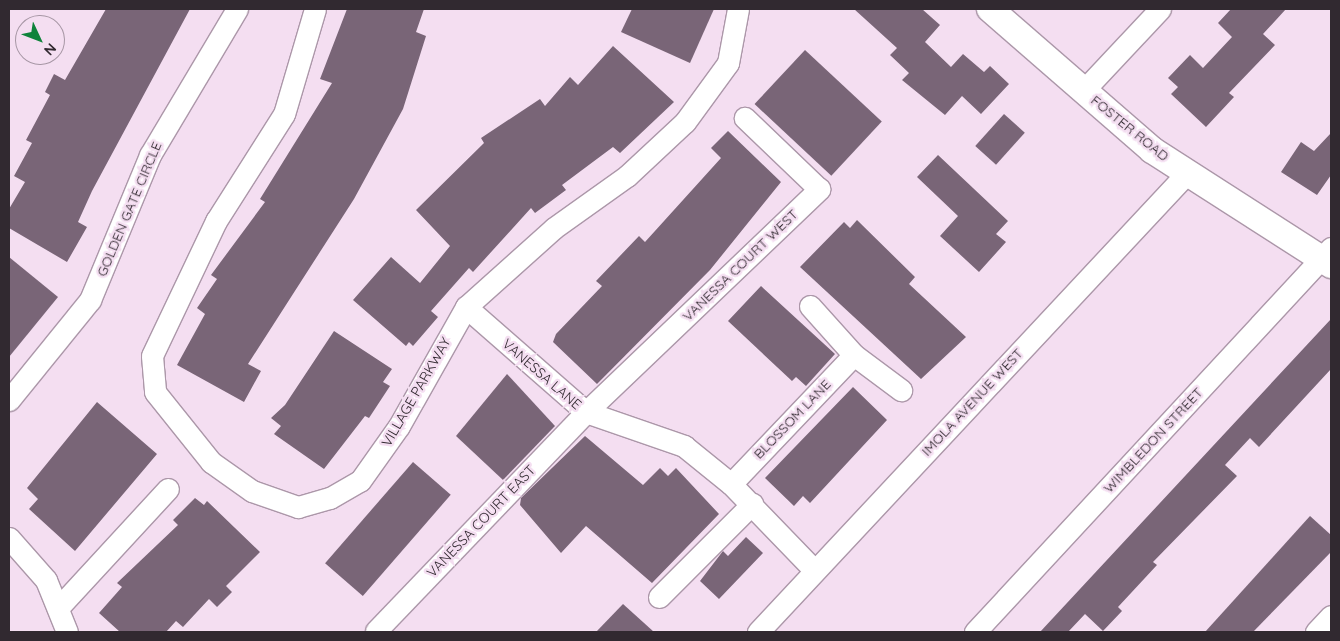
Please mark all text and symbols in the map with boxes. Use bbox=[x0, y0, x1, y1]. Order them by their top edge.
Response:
north arrow bbox=[15, 15, 65, 65]
text: N bbox=[40, 40, 60, 59]
street label: FOSTER ROAD bbox=[1088, 92, 1172, 164]
street label: GOLDEN GATE CIRCLE bbox=[93, 139, 165, 279]
street label: VANESSA COURT WEST bbox=[679, 206, 801, 324]
street label: VILLAGE PARKWAY bbox=[378, 334, 454, 450]
street label: VANESSA LANE bbox=[499, 335, 585, 413]
street label: IMOLA AVENUE WEST bbox=[918, 345, 1026, 459]
street label: BLOSSOM LANE bbox=[750, 376, 834, 462]
street label: WIMBLEDON STREET bbox=[1100, 384, 1206, 496]
street label: VANESSA COURT EAST bbox=[423, 461, 539, 581]

